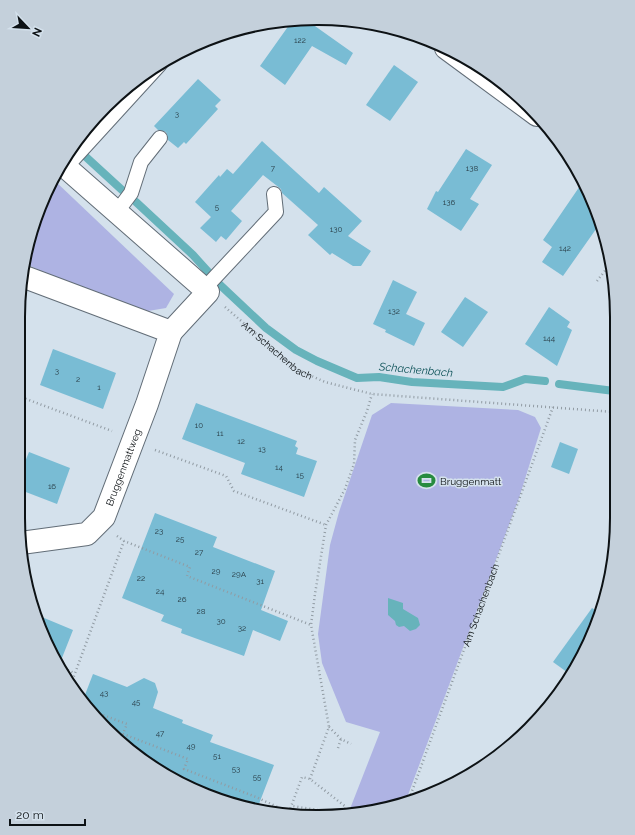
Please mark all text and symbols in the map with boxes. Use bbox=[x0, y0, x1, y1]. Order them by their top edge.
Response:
north arrow bbox=[8, 8, 48, 48]
text: N bbox=[29, 25, 44, 39]
house number: 122 bbox=[294, 35, 306, 45]
house number: 3 bbox=[175, 109, 179, 119]
house number: 7 bbox=[271, 163, 276, 173]
house number: 138 bbox=[466, 163, 478, 173]
house number: 136 bbox=[443, 197, 455, 207]
house number: 5 bbox=[215, 202, 220, 212]
house number: 130 bbox=[330, 224, 342, 234]
house number: 142 bbox=[559, 243, 571, 253]
house number: 132 bbox=[388, 306, 400, 316]
street label: Am Schachenbach bbox=[240, 319, 314, 381]
house number: 144 bbox=[543, 333, 556, 343]
water label: Schachenbach bbox=[378, 360, 453, 380]
house number: 3 bbox=[55, 366, 59, 376]
house number: 2 bbox=[76, 374, 80, 384]
house number: 1 bbox=[97, 382, 101, 392]
house number: 10 bbox=[195, 420, 203, 430]
street label: Bruggenmattweg bbox=[103, 427, 143, 507]
house number: 11 bbox=[217, 428, 224, 438]
house number: 12 bbox=[237, 436, 245, 446]
house number: 13 bbox=[258, 444, 266, 454]
house number: 14 bbox=[275, 462, 284, 472]
house number: 15 bbox=[296, 470, 305, 480]
sports icon: Bruggenmatt bbox=[417, 471, 437, 491]
place label: Bruggenmatt bbox=[440, 476, 502, 487]
house number: 16 bbox=[48, 481, 56, 491]
house number: 23 bbox=[155, 526, 163, 536]
house number: 25 bbox=[176, 534, 185, 544]
house number: 27 bbox=[195, 547, 204, 557]
street label: Am Schachenbach bbox=[460, 562, 501, 648]
house number: 29 bbox=[212, 566, 221, 576]
house number: 29A bbox=[232, 569, 247, 579]
house number: 22 bbox=[137, 573, 145, 583]
house number: 31 bbox=[256, 576, 264, 586]
house number: 24 bbox=[156, 586, 165, 596]
house number: 26 bbox=[178, 594, 187, 604]
house number: 28 bbox=[197, 606, 206, 616]
house number: 30 bbox=[216, 616, 226, 626]
house number: 32 bbox=[238, 623, 246, 633]
house number: 43 bbox=[100, 688, 108, 698]
house number: 45 bbox=[132, 697, 141, 707]
house number: 47 bbox=[156, 728, 165, 738]
house number: 49 bbox=[186, 741, 196, 751]
house number: 51 bbox=[213, 751, 221, 761]
house number: 53 bbox=[232, 764, 240, 774]
house number: 55 bbox=[253, 772, 262, 782]
scale bar bbox=[10, 801, 85, 827]
text: 20 m bbox=[16, 808, 44, 822]

